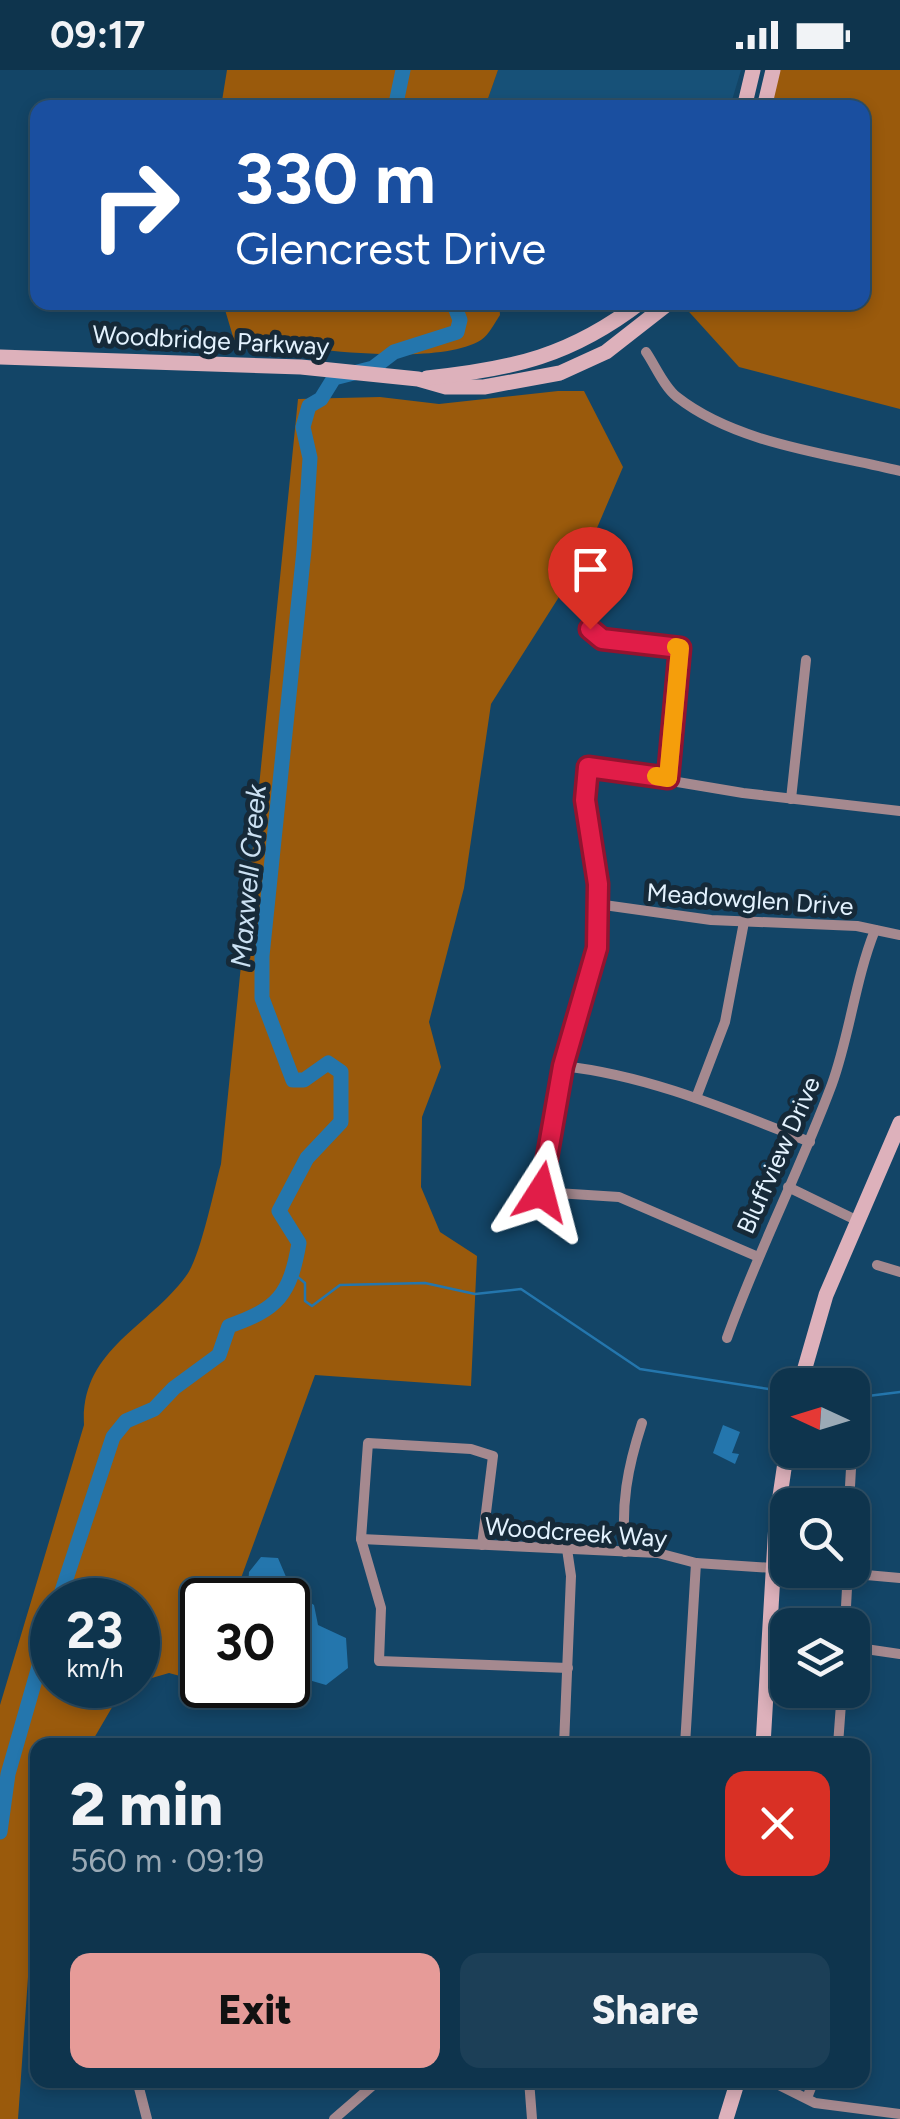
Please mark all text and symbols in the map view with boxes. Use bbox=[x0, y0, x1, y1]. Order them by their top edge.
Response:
text: 09:17 bbox=[50, 12, 145, 58]
text: 330 m bbox=[235, 136, 436, 221]
icon: right bbox=[70, 140, 200, 270]
text: Glencrest Drive bbox=[235, 221, 546, 275]
street label: Woodbridge Parkway bbox=[92, 319, 330, 361]
pin bbox=[548, 527, 633, 630]
icon: arrive bbox=[563, 542, 618, 597]
water label: Maxwell Creek bbox=[223, 782, 273, 969]
street label: Meadowglen Drive bbox=[645, 877, 855, 921]
street label: Bluffview Drive bbox=[730, 1072, 826, 1238]
position arrow bbox=[489, 1140, 593, 1244]
north arrow bbox=[770, 1368, 870, 1468]
map controls bbox=[770, 1368, 870, 1708]
button: search bbox=[770, 1488, 870, 1588]
street label: Woodcreek Way bbox=[484, 1511, 668, 1553]
speed limit sign: 30 bbox=[180, 1578, 310, 1708]
text: 23 bbox=[67, 1600, 123, 1661]
button: layers bbox=[770, 1608, 870, 1708]
text: km/h bbox=[66, 1653, 124, 1683]
text: 2 min bbox=[70, 1768, 223, 1840]
button: close bbox=[725, 1771, 830, 1876]
text: 560 m · 09:19 bbox=[70, 1842, 264, 1880]
button: Exit bbox=[70, 1953, 440, 2068]
button: Share bbox=[460, 1953, 830, 2068]

